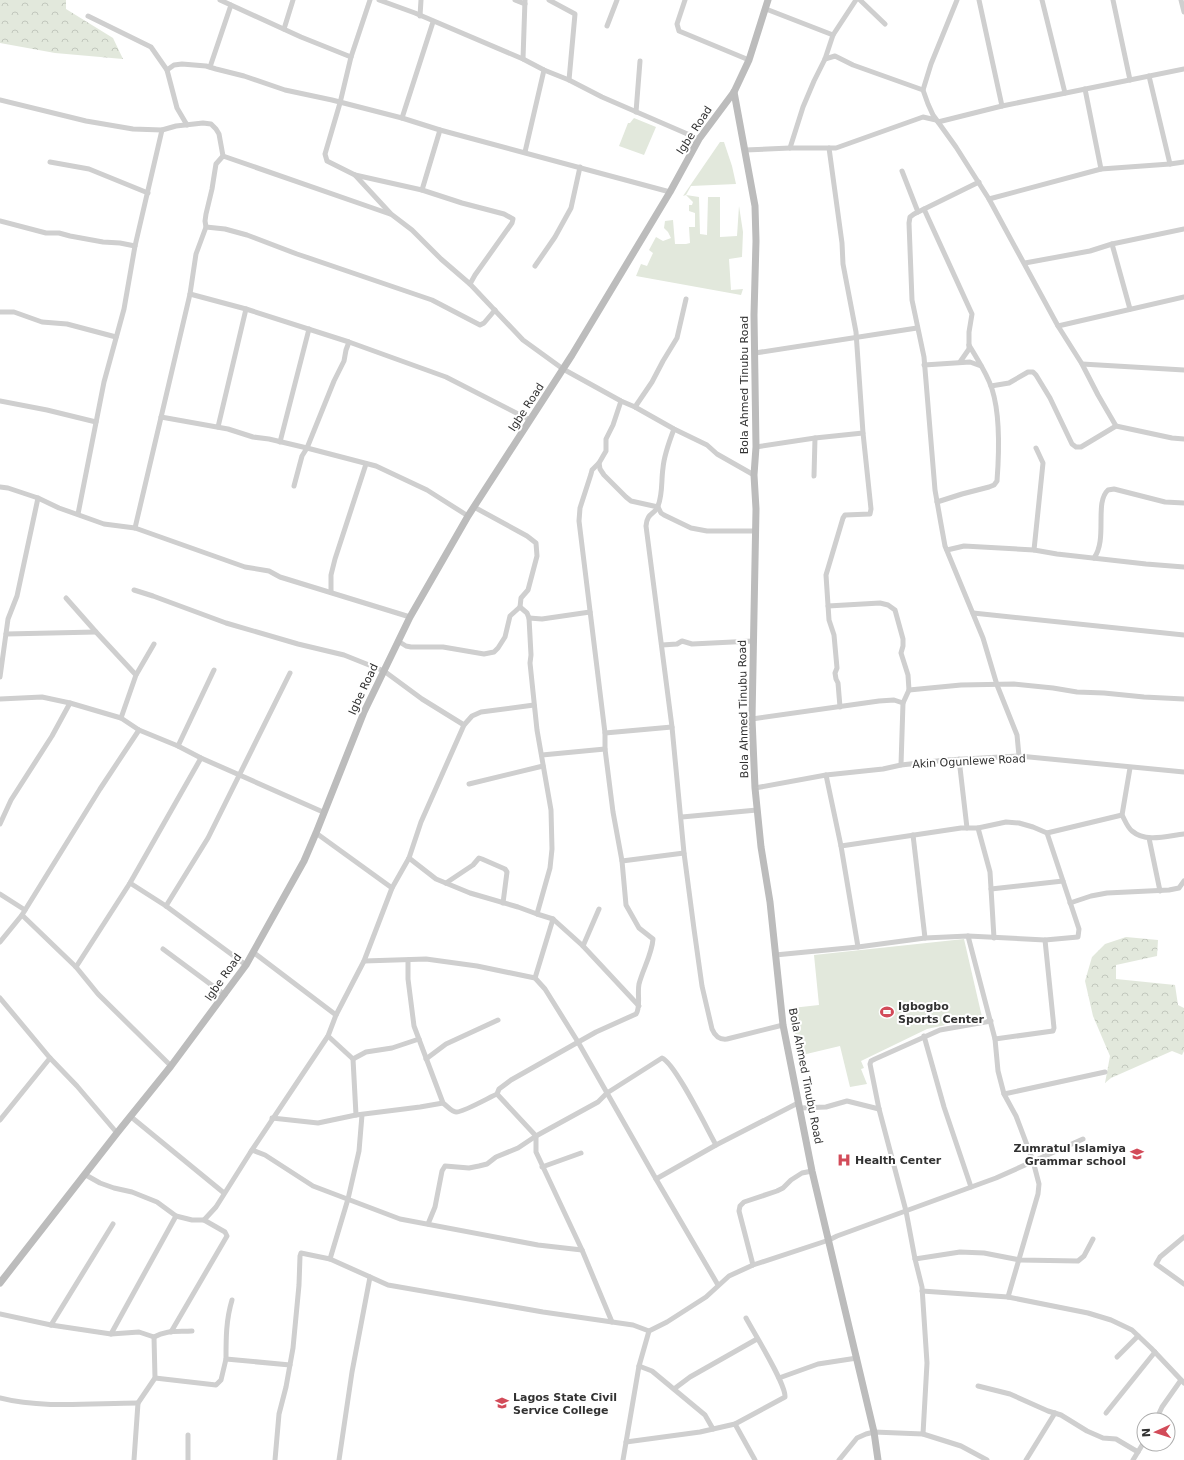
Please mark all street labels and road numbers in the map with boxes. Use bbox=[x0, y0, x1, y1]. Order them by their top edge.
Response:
street label: Igbe Road bbox=[674, 104, 715, 157]
street label: Bola Ahmed Tinubu Road bbox=[738, 316, 751, 454]
street label: Igbe Road bbox=[506, 381, 547, 434]
street label: Bola Ahmed Tinubu Road bbox=[736, 640, 751, 778]
street label: Igbe Road bbox=[346, 662, 381, 717]
street label: Akin Ogunlewe Road bbox=[912, 752, 1026, 771]
street label: Igbe Road bbox=[202, 951, 245, 1004]
street label: Bola Ahmed Tinubu Road bbox=[786, 1007, 825, 1145]

